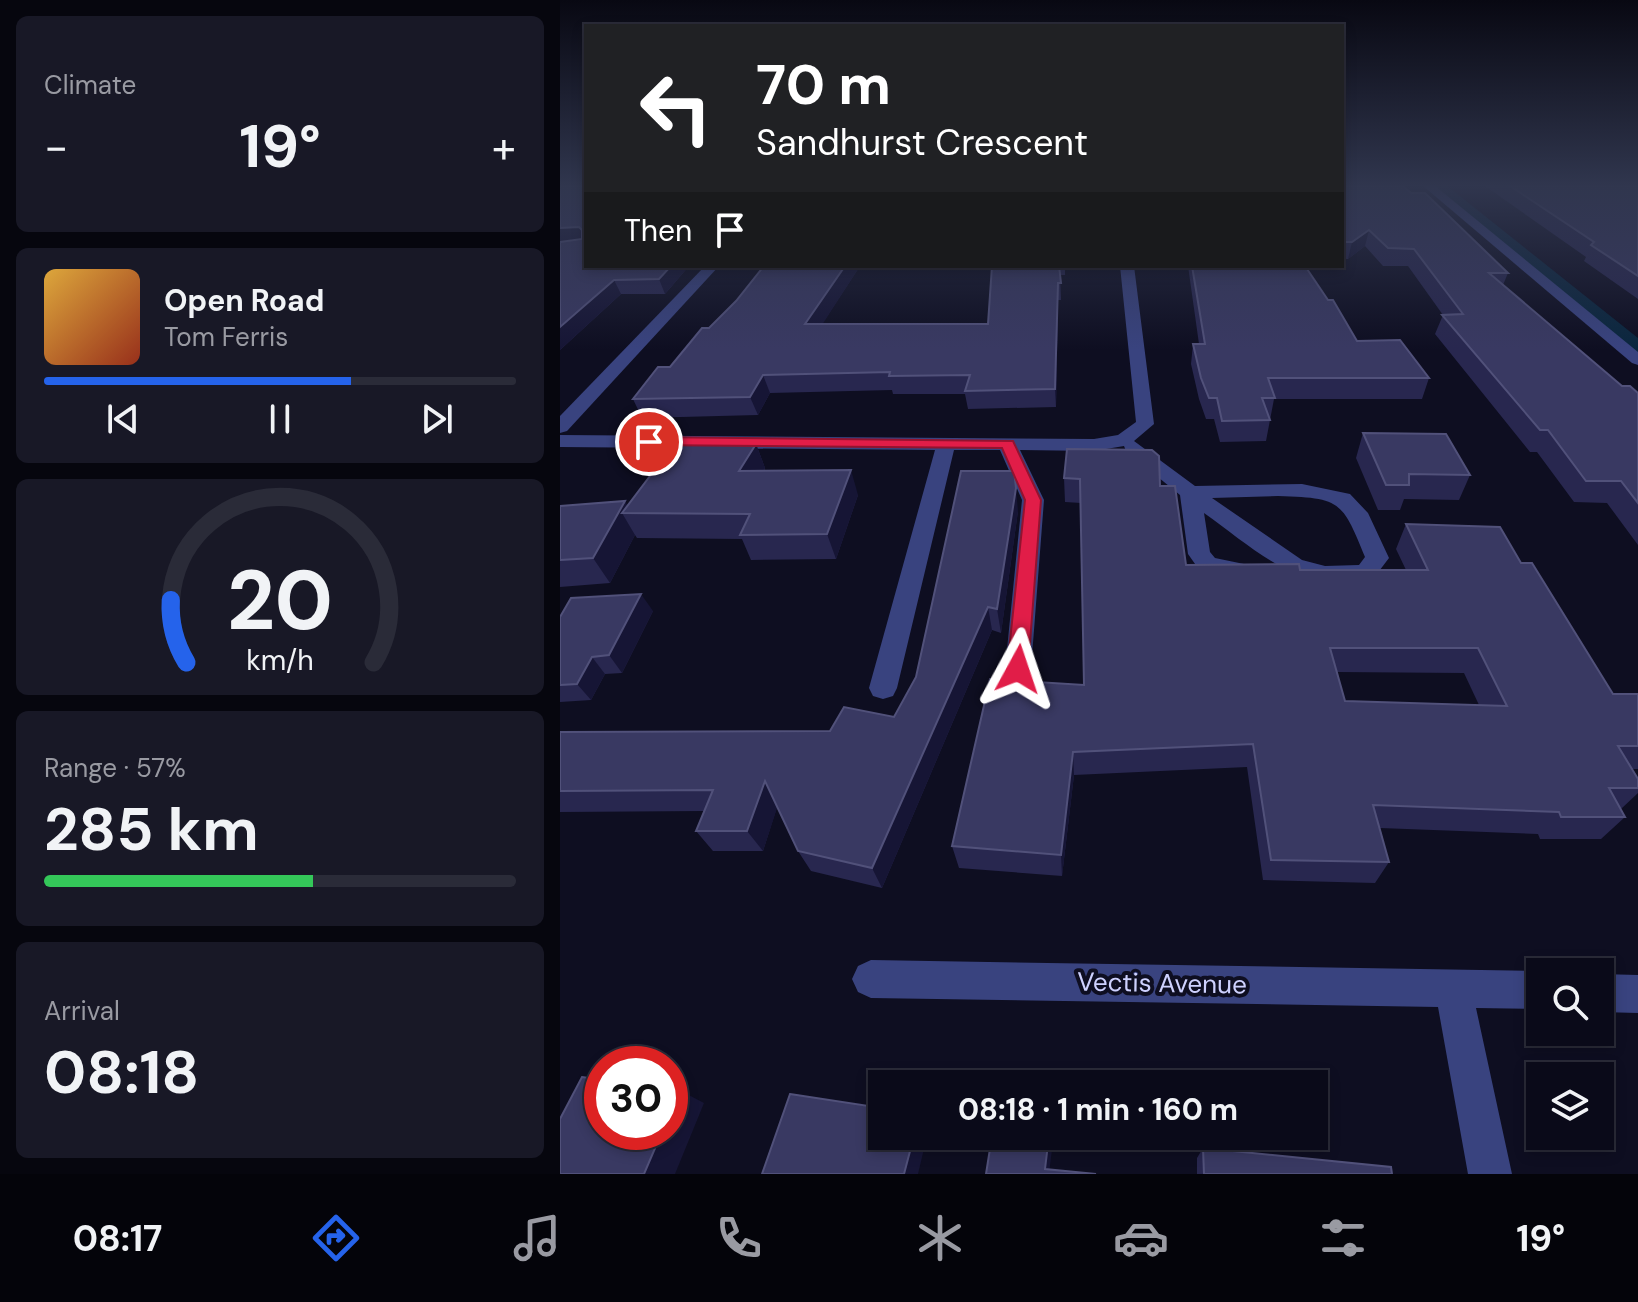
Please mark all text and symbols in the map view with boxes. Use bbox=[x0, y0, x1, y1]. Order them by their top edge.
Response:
text: 70 m bbox=[756, 48, 891, 121]
icon: left bbox=[624, 56, 728, 160]
text: Climate bbox=[44, 68, 136, 102]
text: 19° bbox=[239, 107, 321, 186]
text: − bbox=[44, 118, 68, 176]
text: + bbox=[492, 118, 516, 176]
text: Sandhurst Crescent bbox=[756, 119, 1088, 166]
icon: arrive bbox=[708, 208, 752, 252]
text: Then bbox=[624, 211, 692, 250]
text: Open Road bbox=[164, 281, 324, 320]
text: Tom Ferris bbox=[164, 320, 288, 354]
icon: previous bbox=[101, 397, 145, 441]
icon: pause bbox=[258, 397, 302, 441]
icon: next bbox=[415, 397, 459, 441]
pin bbox=[615, 408, 683, 476]
icon: arrive bbox=[627, 420, 671, 464]
text: 20 bbox=[227, 546, 333, 655]
position arrow bbox=[976, 627, 1060, 711]
text: km/h bbox=[246, 642, 314, 679]
text: Range · 57% bbox=[44, 751, 186, 785]
text: 285 km bbox=[44, 790, 259, 869]
map controls bbox=[1526, 958, 1614, 1150]
button: search bbox=[1526, 958, 1614, 1046]
street label: Vectis Avenue bbox=[1077, 965, 1247, 1001]
text: Arrival bbox=[44, 994, 120, 1028]
text: 08:18 bbox=[44, 1033, 199, 1112]
speed limit sign: 30 bbox=[584, 1046, 688, 1150]
button: layers bbox=[1526, 1062, 1614, 1150]
text: 08:18 · 1 min · 160 m bbox=[958, 1090, 1238, 1129]
icon: directions bbox=[308, 1210, 364, 1266]
icon: music bbox=[509, 1210, 565, 1266]
icon: phone bbox=[711, 1210, 767, 1266]
icon: climate bbox=[912, 1210, 968, 1266]
icon: car bbox=[1113, 1210, 1169, 1266]
icon: filters bbox=[1315, 1210, 1371, 1266]
text: 08:17 bbox=[73, 1215, 162, 1262]
text: 19° bbox=[1516, 1215, 1565, 1262]

